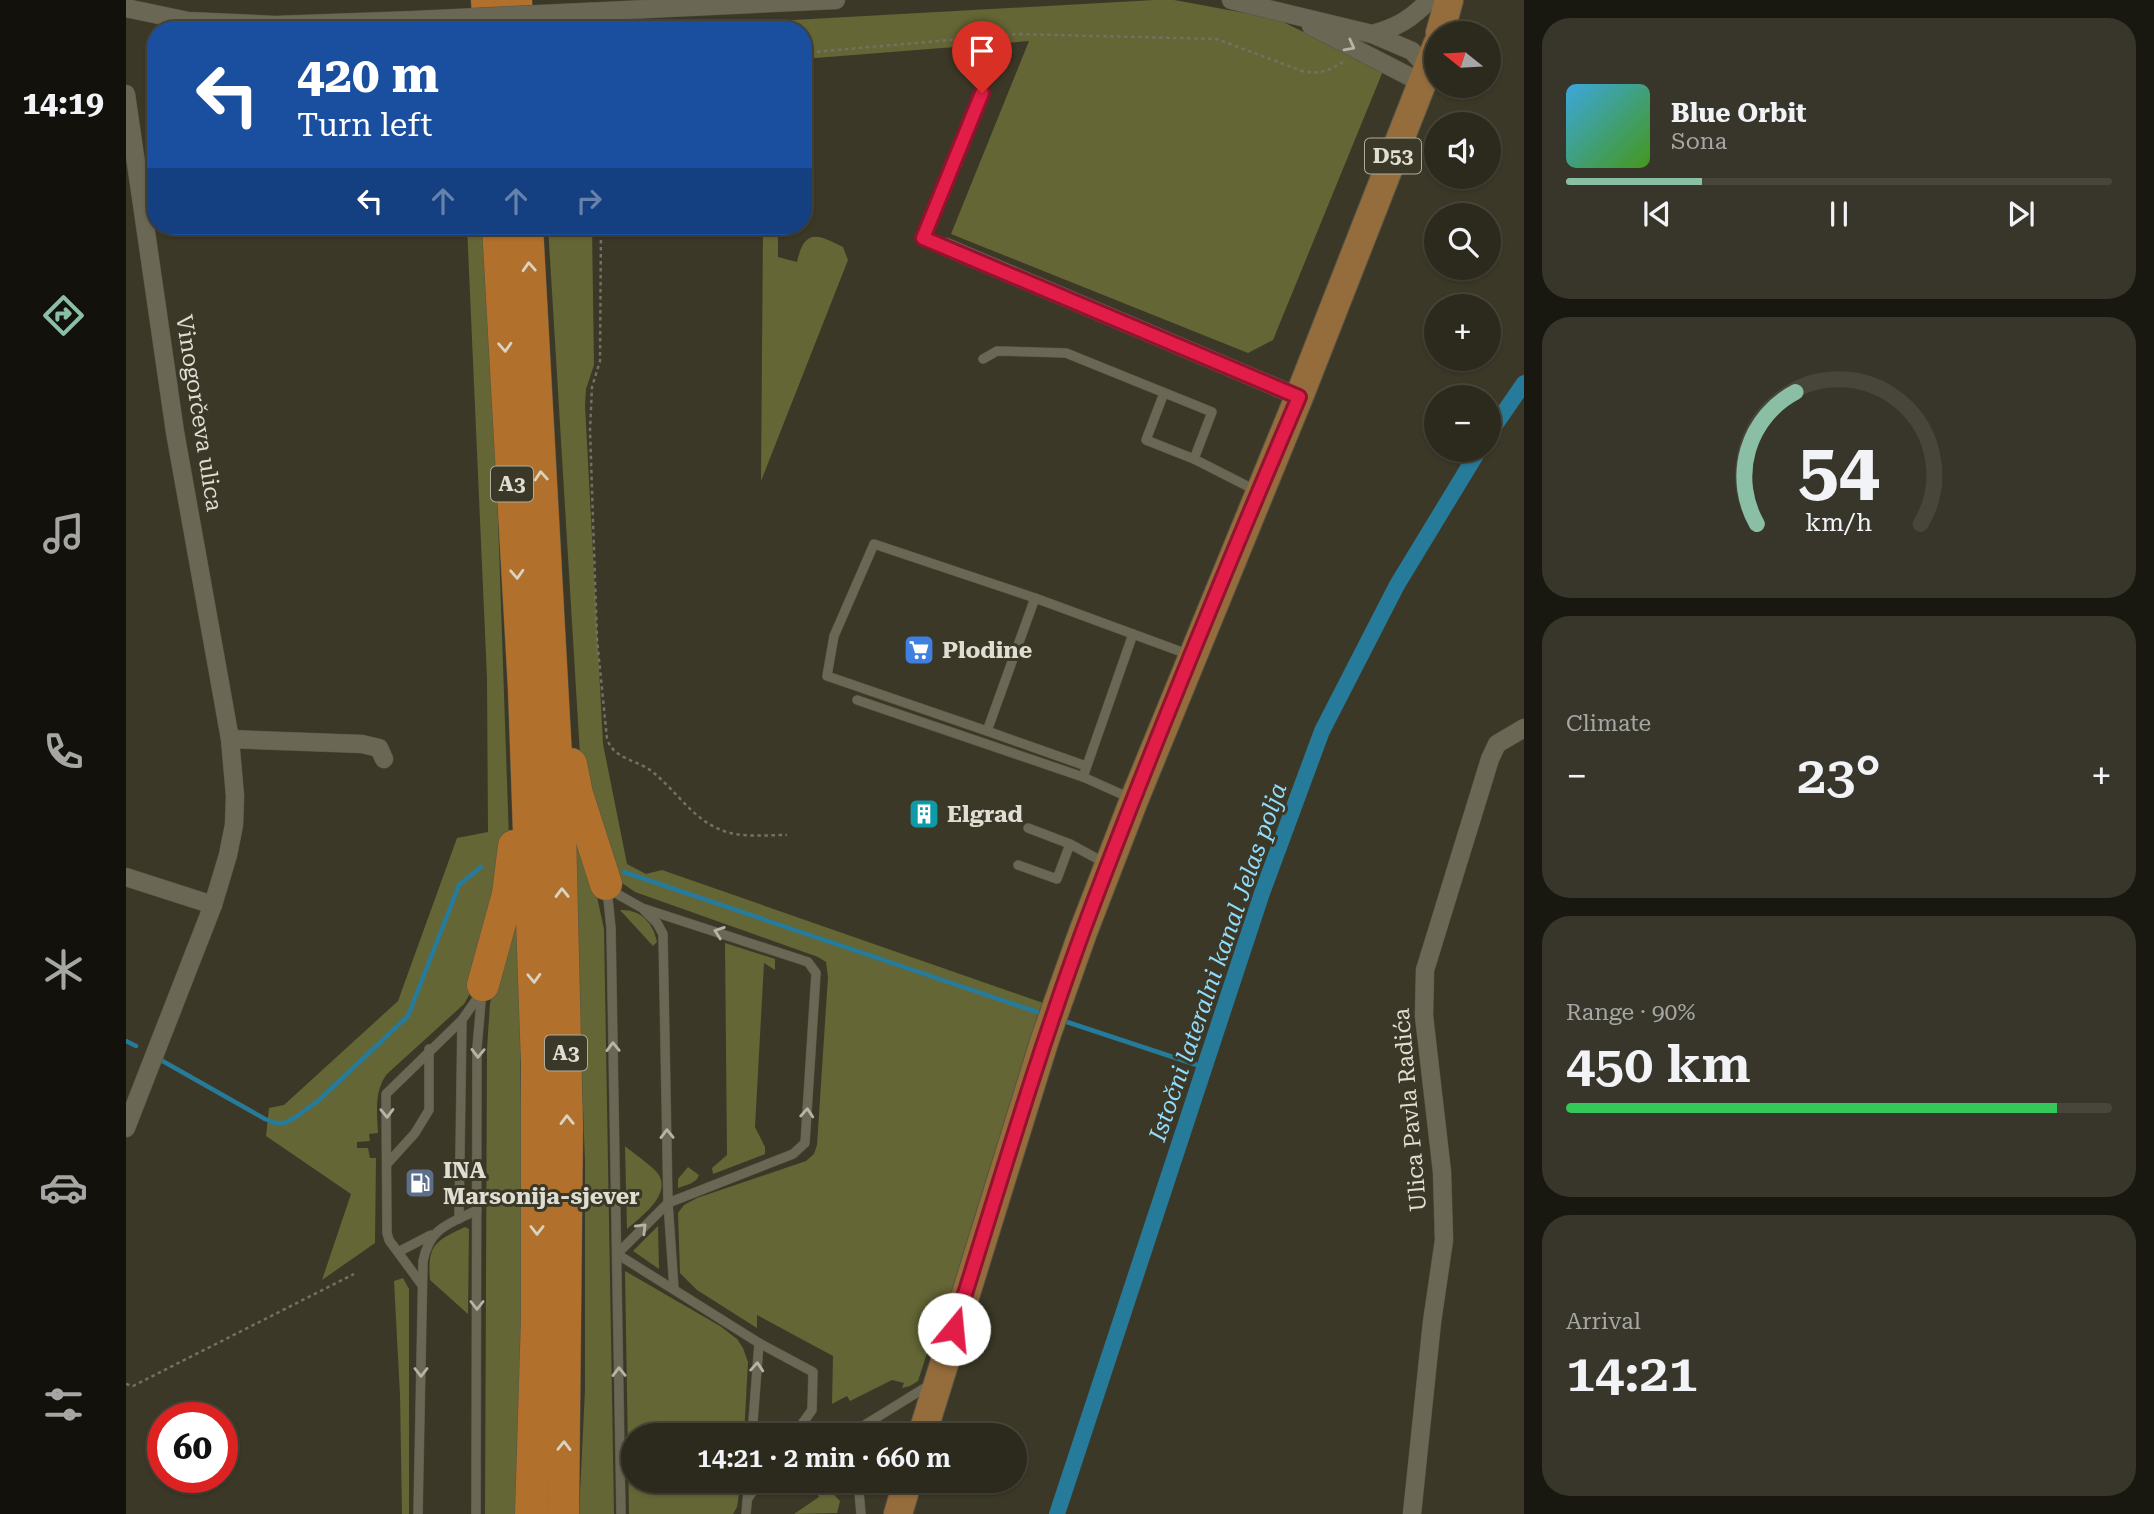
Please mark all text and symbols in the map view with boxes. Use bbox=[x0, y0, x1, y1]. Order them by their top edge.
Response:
pin bbox=[952, 21, 1012, 93]
north arrow bbox=[1424, 21, 1502, 98]
map controls bbox=[1424, 21, 1501, 462]
icon: arrive bbox=[963, 32, 1001, 70]
one-way arrow bbox=[1342, 38, 1355, 51]
text: 420 m bbox=[297, 47, 439, 104]
icon: left bbox=[182, 49, 273, 140]
text: 14:19 bbox=[22, 84, 104, 122]
text: Blue Orbit bbox=[1671, 98, 1807, 128]
text: Turn left bbox=[297, 106, 432, 144]
button: sound bbox=[1424, 112, 1501, 189]
text: Sona bbox=[1671, 128, 1727, 155]
road number: D53 bbox=[1365, 138, 1421, 174]
icon: left bbox=[351, 182, 389, 220]
icon: ahead bbox=[424, 182, 462, 220]
icon: ahead bbox=[497, 182, 535, 220]
icon: right bbox=[570, 182, 608, 220]
icon: previous bbox=[1638, 195, 1676, 233]
icon: pause bbox=[1820, 195, 1858, 233]
icon: next bbox=[2002, 195, 2040, 233]
button: search bbox=[1424, 203, 1501, 280]
one-way arrow bbox=[522, 261, 537, 272]
icon: directions bbox=[39, 291, 88, 340]
button: + bbox=[1424, 294, 1501, 371]
street label: Vinogorčeva ulica bbox=[170, 313, 228, 514]
one-way arrow bbox=[497, 342, 512, 353]
button: − bbox=[1424, 385, 1501, 462]
text: 54 bbox=[1798, 427, 1880, 512]
road number: A3 bbox=[491, 466, 533, 502]
one-way arrow bbox=[534, 470, 549, 481]
text: km/h bbox=[1806, 508, 1872, 537]
icon: music bbox=[39, 509, 88, 558]
one-way arrow bbox=[510, 569, 525, 580]
supermarket icon: Plodine bbox=[902, 633, 936, 667]
place label: Plodine bbox=[942, 637, 1032, 664]
text: Climate bbox=[1566, 710, 1651, 737]
icon: phone bbox=[39, 727, 88, 776]
text: 23° bbox=[1797, 745, 1881, 806]
text: − bbox=[1566, 754, 1587, 798]
text: + bbox=[2091, 754, 2112, 798]
water label: Istočni lateralni kanal Jelas polja bbox=[1143, 779, 1293, 1146]
building icon: Elgrad bbox=[907, 797, 941, 831]
place label: Elgrad bbox=[947, 801, 1023, 828]
one-way arrow bbox=[554, 887, 569, 898]
one-way arrow bbox=[713, 926, 725, 940]
icon: climate bbox=[39, 945, 88, 994]
one-way arrow bbox=[527, 972, 542, 983]
text: Range · 90% bbox=[1566, 999, 1695, 1026]
street label: Ulica Pavla Radića bbox=[1388, 1007, 1432, 1213]
text: 450 km bbox=[1566, 1034, 1751, 1095]
road number: A3 bbox=[545, 1036, 587, 1070]
one-way arrow bbox=[605, 1041, 620, 1052]
one-way arrow bbox=[470, 1048, 485, 1059]
one-way arrow bbox=[799, 1107, 814, 1118]
one-way arrow bbox=[379, 1108, 394, 1119]
one-way arrow bbox=[559, 1115, 575, 1125]
one-way arrow bbox=[659, 1129, 674, 1140]
place label: INA Marsonija-sjever bbox=[443, 1157, 640, 1210]
icon: car bbox=[39, 1163, 88, 1212]
fuel station icon: INA Marsonija-sjever bbox=[403, 1166, 437, 1200]
one-way arrow bbox=[634, 1224, 647, 1237]
one-way arrow bbox=[529, 1225, 545, 1235]
position arrow bbox=[917, 1292, 991, 1366]
one-way arrow bbox=[469, 1300, 485, 1311]
text: Arrival bbox=[1566, 1308, 1641, 1335]
text: 14:21 bbox=[1566, 1343, 1698, 1404]
one-way arrow bbox=[749, 1361, 764, 1372]
one-way arrow bbox=[413, 1367, 429, 1378]
one-way arrow bbox=[611, 1367, 627, 1377]
icon: filters bbox=[39, 1380, 88, 1429]
speed limit sign: 60 bbox=[147, 1402, 238, 1493]
one-way arrow bbox=[557, 1440, 572, 1451]
text: 14:21 · 2 min · 660 m bbox=[697, 1443, 951, 1473]

